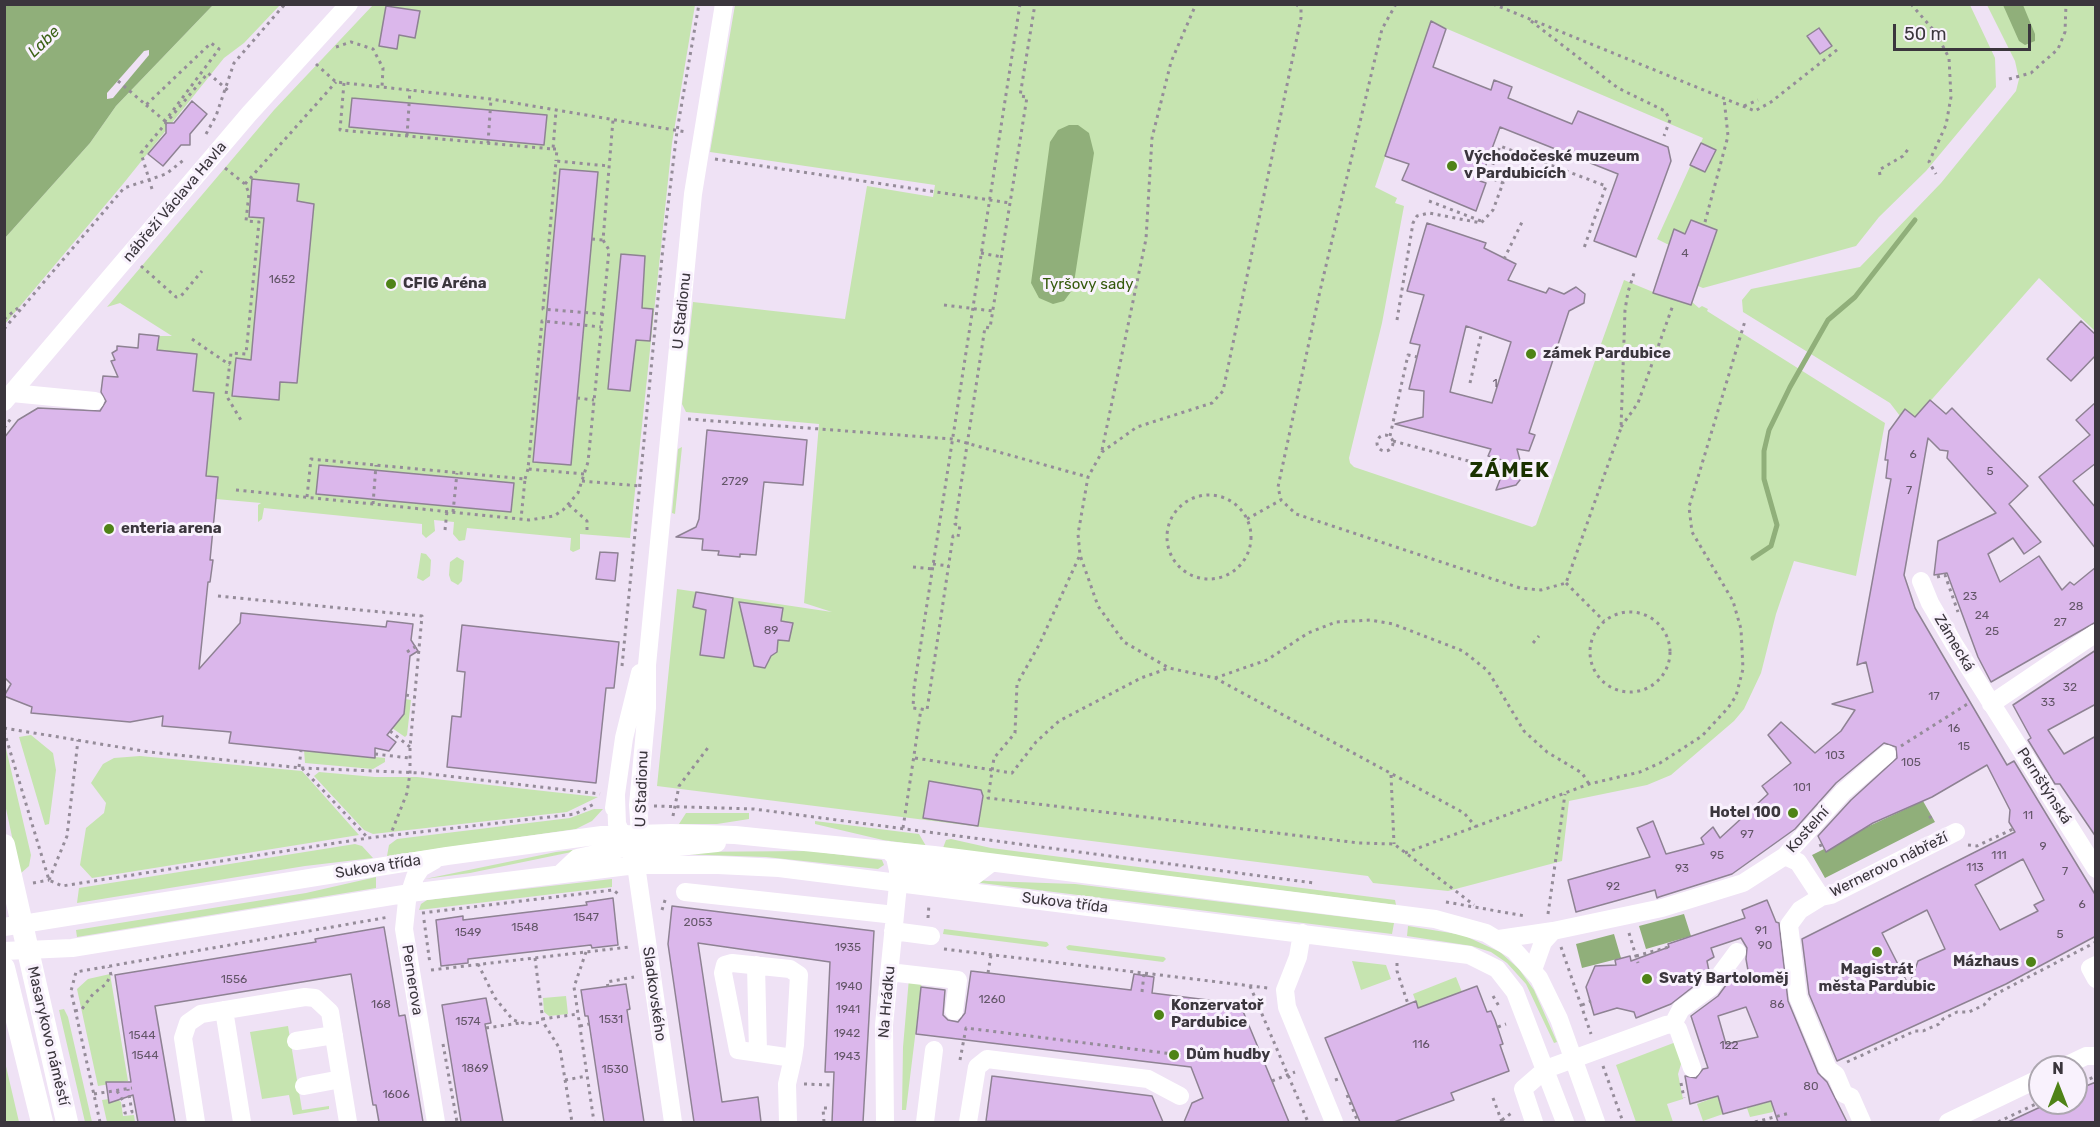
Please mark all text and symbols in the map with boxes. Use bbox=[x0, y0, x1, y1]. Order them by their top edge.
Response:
scale bar bbox=[1896, 12, 2034, 50]
water label: Labe bbox=[24, 22, 64, 62]
text: 50 m bbox=[1904, 23, 1947, 45]
street label: nábřeží Václava Havla bbox=[119, 138, 231, 266]
place label: Východočeské muzeum v Pardubicích bbox=[1464, 148, 1640, 183]
marker: Východočeské muzeum v Pardubicích bbox=[1445, 159, 1459, 173]
house number: 4 bbox=[1681, 247, 1689, 261]
street label: U Stadionu bbox=[669, 272, 695, 350]
house number: 1652 bbox=[269, 273, 295, 287]
place label: CFIG Aréna bbox=[403, 275, 487, 293]
park label: Tyršovy sady bbox=[1043, 276, 1133, 294]
marker: CFIG Aréna bbox=[384, 277, 398, 291]
place label: zámek Pardubice bbox=[1543, 345, 1671, 363]
marker: zámek Pardubice bbox=[1524, 347, 1538, 361]
house number: 1 bbox=[1492, 377, 1498, 391]
house number: 6 bbox=[1909, 448, 1917, 462]
district label: ZÁMEK bbox=[1470, 458, 1550, 484]
house number: 5 bbox=[1986, 465, 1994, 479]
house number: 2729 bbox=[721, 475, 749, 489]
house number: 7 bbox=[1906, 484, 1912, 498]
place label: enteria arena bbox=[121, 520, 222, 538]
marker: enteria arena bbox=[102, 522, 116, 536]
house number: 23 bbox=[1963, 590, 1977, 604]
house number: 28 bbox=[2069, 600, 2083, 614]
house number: 24 bbox=[1975, 609, 1989, 623]
street label: Zámecká bbox=[1930, 611, 1978, 675]
house number: 27 bbox=[2053, 616, 2067, 630]
house number: 89 bbox=[764, 624, 778, 638]
house number: 25 bbox=[1985, 625, 1999, 639]
house number: 32 bbox=[2063, 681, 2077, 695]
house number: 17 bbox=[1928, 690, 1940, 704]
house number: 33 bbox=[2041, 696, 2055, 710]
house number: 16 bbox=[1948, 722, 1960, 736]
house number: 15 bbox=[1958, 740, 1970, 754]
street label: Pernštýnská bbox=[2013, 745, 2075, 827]
house number: 103 bbox=[1825, 749, 1845, 763]
street label: U Stadionu bbox=[632, 750, 652, 828]
house number: 105 bbox=[1901, 756, 1921, 770]
house number: 101 bbox=[1793, 781, 1811, 795]
street label: Kostelní bbox=[1783, 803, 1833, 857]
place label: Hotel 100 bbox=[1709, 804, 1781, 822]
marker: Hotel 100 bbox=[1786, 806, 1800, 820]
house number: 11 bbox=[2023, 809, 2033, 823]
house number: 97 bbox=[1740, 828, 1754, 842]
street label: Wernerovo nábřeží bbox=[1827, 829, 1951, 901]
house number: 9 bbox=[2039, 840, 2047, 854]
house number: 95 bbox=[1710, 849, 1724, 863]
house number: 111 bbox=[1991, 849, 2007, 863]
street label: Sukova třída bbox=[334, 851, 422, 883]
house number: 113 bbox=[1966, 861, 1984, 875]
house number: 93 bbox=[1675, 862, 1689, 876]
house number: 7 bbox=[2062, 865, 2068, 879]
house number: 92 bbox=[1606, 880, 1620, 894]
street label: Sukova třída bbox=[1021, 889, 1109, 917]
house number: 6 bbox=[2078, 898, 2086, 912]
house number: 1547 bbox=[573, 911, 599, 925]
house number: 2053 bbox=[683, 916, 713, 930]
house number: 1548 bbox=[511, 921, 539, 935]
house number: 91 bbox=[1755, 924, 1767, 938]
house number: 1549 bbox=[455, 926, 481, 940]
house number: 5 bbox=[2056, 928, 2064, 942]
house number: 90 bbox=[1758, 939, 1772, 953]
house number: 1935 bbox=[835, 941, 861, 955]
street label: Pernerova bbox=[398, 943, 426, 1017]
marker: Magistrát města Pardubic bbox=[1870, 945, 1884, 959]
street label: Sladkovského bbox=[638, 946, 670, 1042]
place label: Mázhaus bbox=[1953, 953, 2019, 971]
marker: Mázhaus bbox=[2024, 955, 2038, 969]
place label: Magistrát města Pardubic bbox=[1818, 961, 1936, 996]
street label: Masarykovo náměstí bbox=[23, 965, 73, 1107]
street label: Na Hrádku bbox=[875, 965, 899, 1039]
place label: Svatý Bartoloměj bbox=[1659, 970, 1788, 988]
marker: Svatý Bartoloměj bbox=[1640, 972, 1654, 986]
house number: 1556 bbox=[221, 973, 247, 987]
house number: 1940 bbox=[835, 980, 863, 994]
house number: 1260 bbox=[978, 993, 1006, 1007]
place label: Konzervatoř Pardubice bbox=[1171, 997, 1264, 1032]
house number: 168 bbox=[371, 998, 391, 1012]
house number: 86 bbox=[1770, 998, 1784, 1012]
house number: 1941 bbox=[836, 1003, 860, 1017]
marker: Konzervatoř Pardubice bbox=[1152, 1008, 1166, 1022]
house number: 1531 bbox=[599, 1013, 623, 1027]
house number: 1574 bbox=[455, 1015, 481, 1029]
house number: 1942 bbox=[834, 1027, 860, 1041]
house number: 1544 bbox=[128, 1029, 156, 1043]
house number: 116 bbox=[1412, 1038, 1430, 1052]
house number: 122 bbox=[1719, 1039, 1739, 1053]
place label: Dům hudby bbox=[1186, 1046, 1270, 1064]
marker: Dům hudby bbox=[1167, 1048, 1181, 1062]
house number: 1544 bbox=[131, 1049, 159, 1063]
house number: 1943 bbox=[834, 1050, 860, 1064]
north arrow bbox=[2028, 1055, 2088, 1115]
text: N bbox=[2052, 1059, 2064, 1078]
house number: 1869 bbox=[461, 1062, 489, 1076]
house number: 1530 bbox=[601, 1063, 629, 1077]
house number: 80 bbox=[1803, 1080, 1819, 1094]
house number: 1606 bbox=[382, 1088, 410, 1102]

